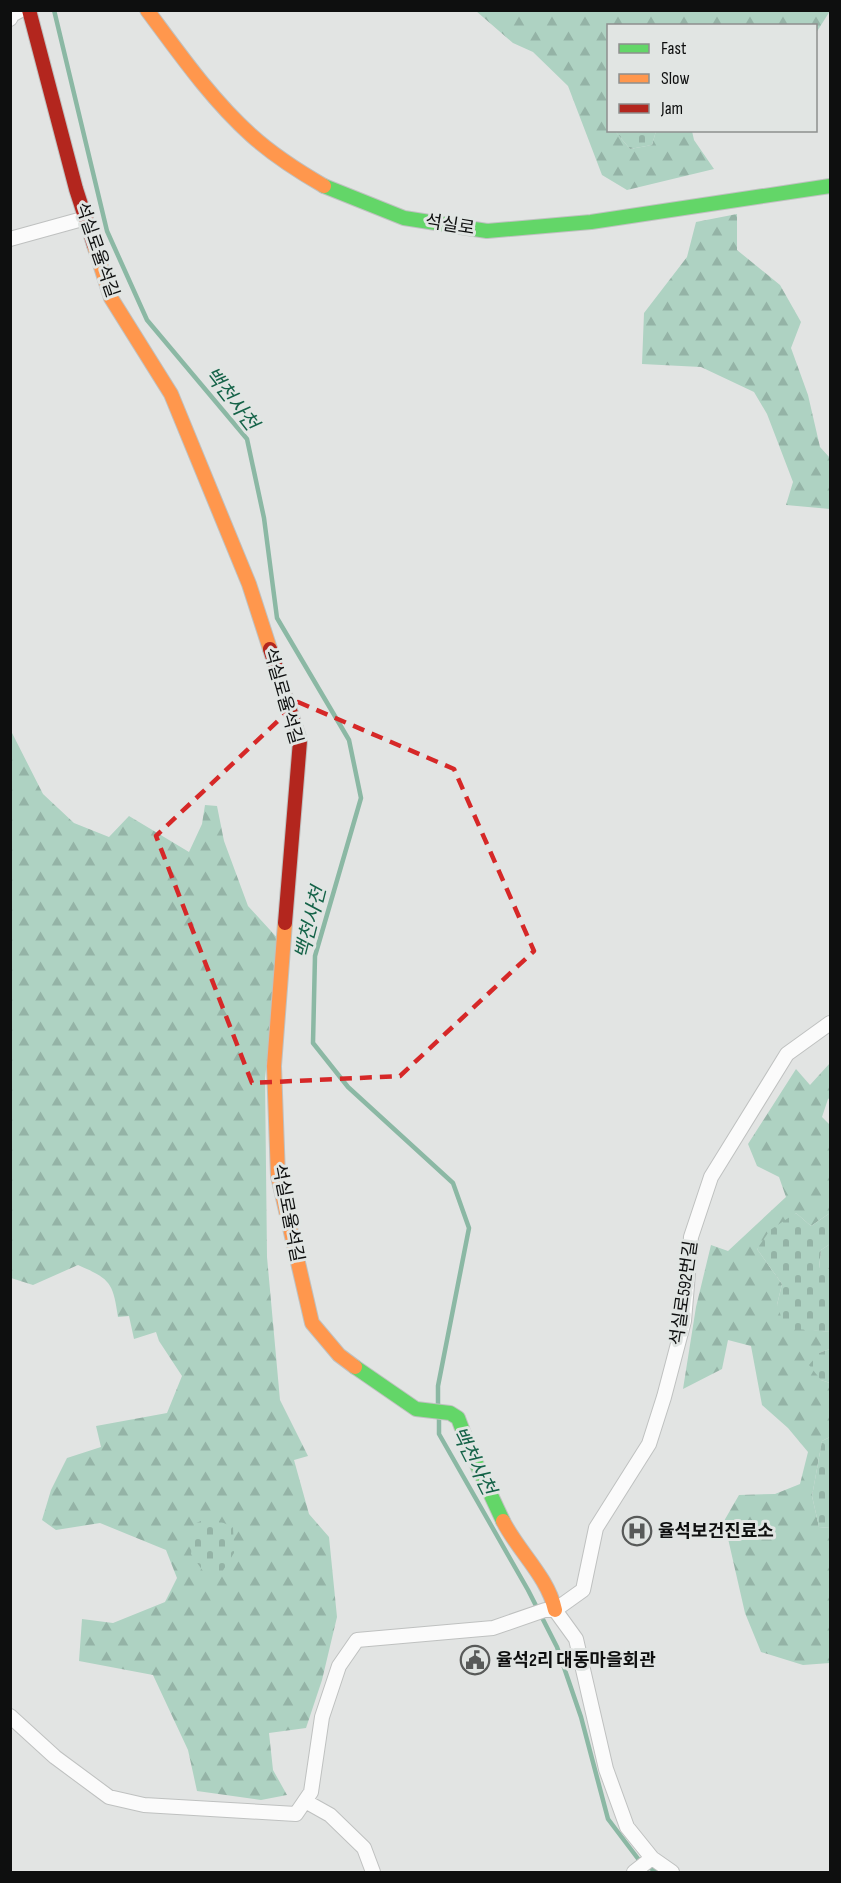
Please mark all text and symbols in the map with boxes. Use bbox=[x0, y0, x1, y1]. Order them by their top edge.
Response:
legend bbox=[607, 24, 817, 132]
text: Fast bbox=[661, 38, 687, 59]
text: Slow bbox=[661, 68, 690, 89]
text: Jam bbox=[660, 98, 683, 119]
street label: 석실로율석길 bbox=[71, 200, 123, 300]
street label: 석실로 bbox=[424, 211, 476, 239]
water label: 백천사천 bbox=[199, 363, 265, 437]
street label: 석실로율석길 bbox=[259, 645, 307, 747]
water label: 백천사천 bbox=[290, 882, 332, 962]
street label: 석실로율석길 bbox=[268, 1162, 308, 1264]
street label: 석실로592번길 bbox=[666, 1239, 702, 1347]
water label: 백천사천 bbox=[446, 1423, 502, 1502]
hospital icon: 율석보건진료소 bbox=[621, 1515, 653, 1547]
place label: 율석보건진료소 bbox=[658, 1521, 774, 1542]
public building icon: 율석2리 대동마을회관 bbox=[459, 1644, 491, 1676]
place label: 율석2리 대동마을회관 bbox=[496, 1650, 656, 1671]

